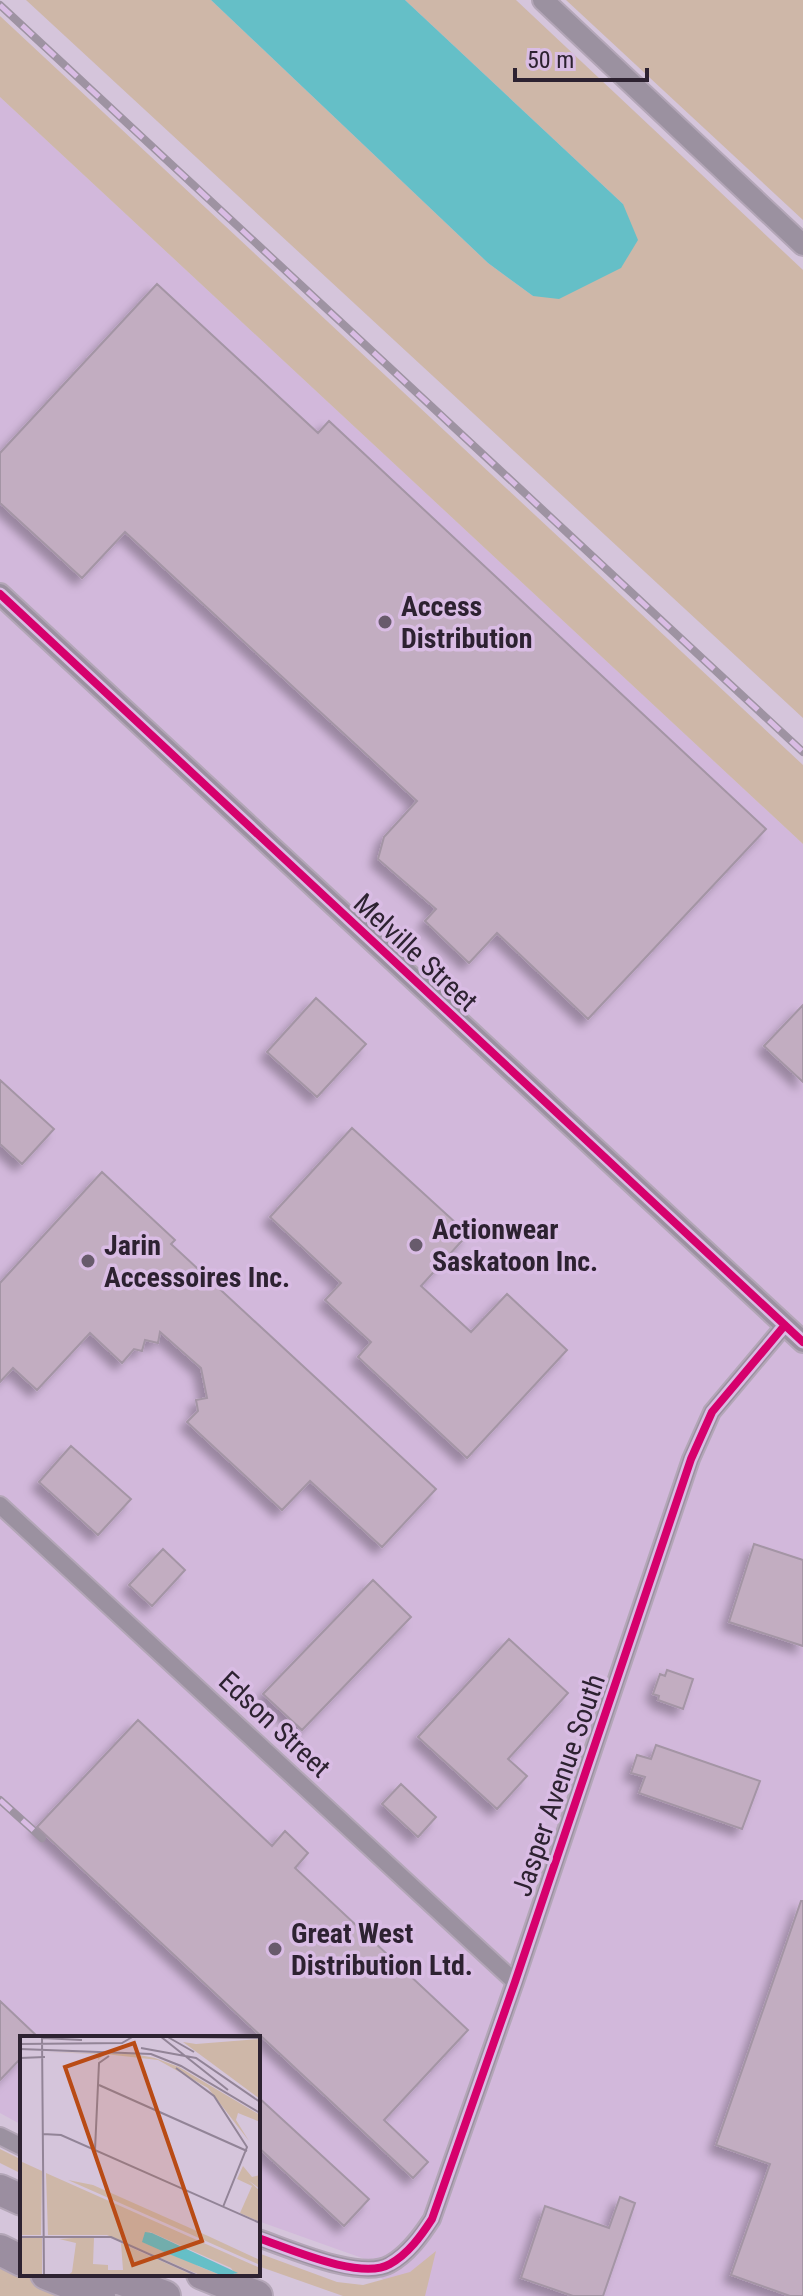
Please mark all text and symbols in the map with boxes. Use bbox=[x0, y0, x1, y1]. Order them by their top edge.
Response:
scale bar bbox=[515, 32, 647, 82]
text: 50 m bbox=[527, 46, 574, 74]
place label: Access Distribution bbox=[401, 590, 532, 655]
marker: Access Distribution bbox=[376, 613, 394, 631]
street label: Melville Street bbox=[347, 887, 484, 1018]
place label: Actionwear Saskatoon Inc. bbox=[432, 1213, 598, 1278]
place label: Jarin Accessoires Inc. bbox=[104, 1229, 290, 1294]
marker: Actionwear Saskatoon Inc. bbox=[407, 1236, 425, 1254]
marker: Jarin Accessoires Inc. bbox=[79, 1252, 97, 1270]
street label: Edson Street bbox=[212, 1665, 337, 1784]
street label: Jasper Avenue South bbox=[505, 1670, 612, 1900]
place label: Great West Distribution Ltd. bbox=[291, 1917, 473, 1982]
marker: Great West Distribution Ltd. bbox=[266, 1940, 284, 1958]
inset map bbox=[20, 2036, 260, 2276]

